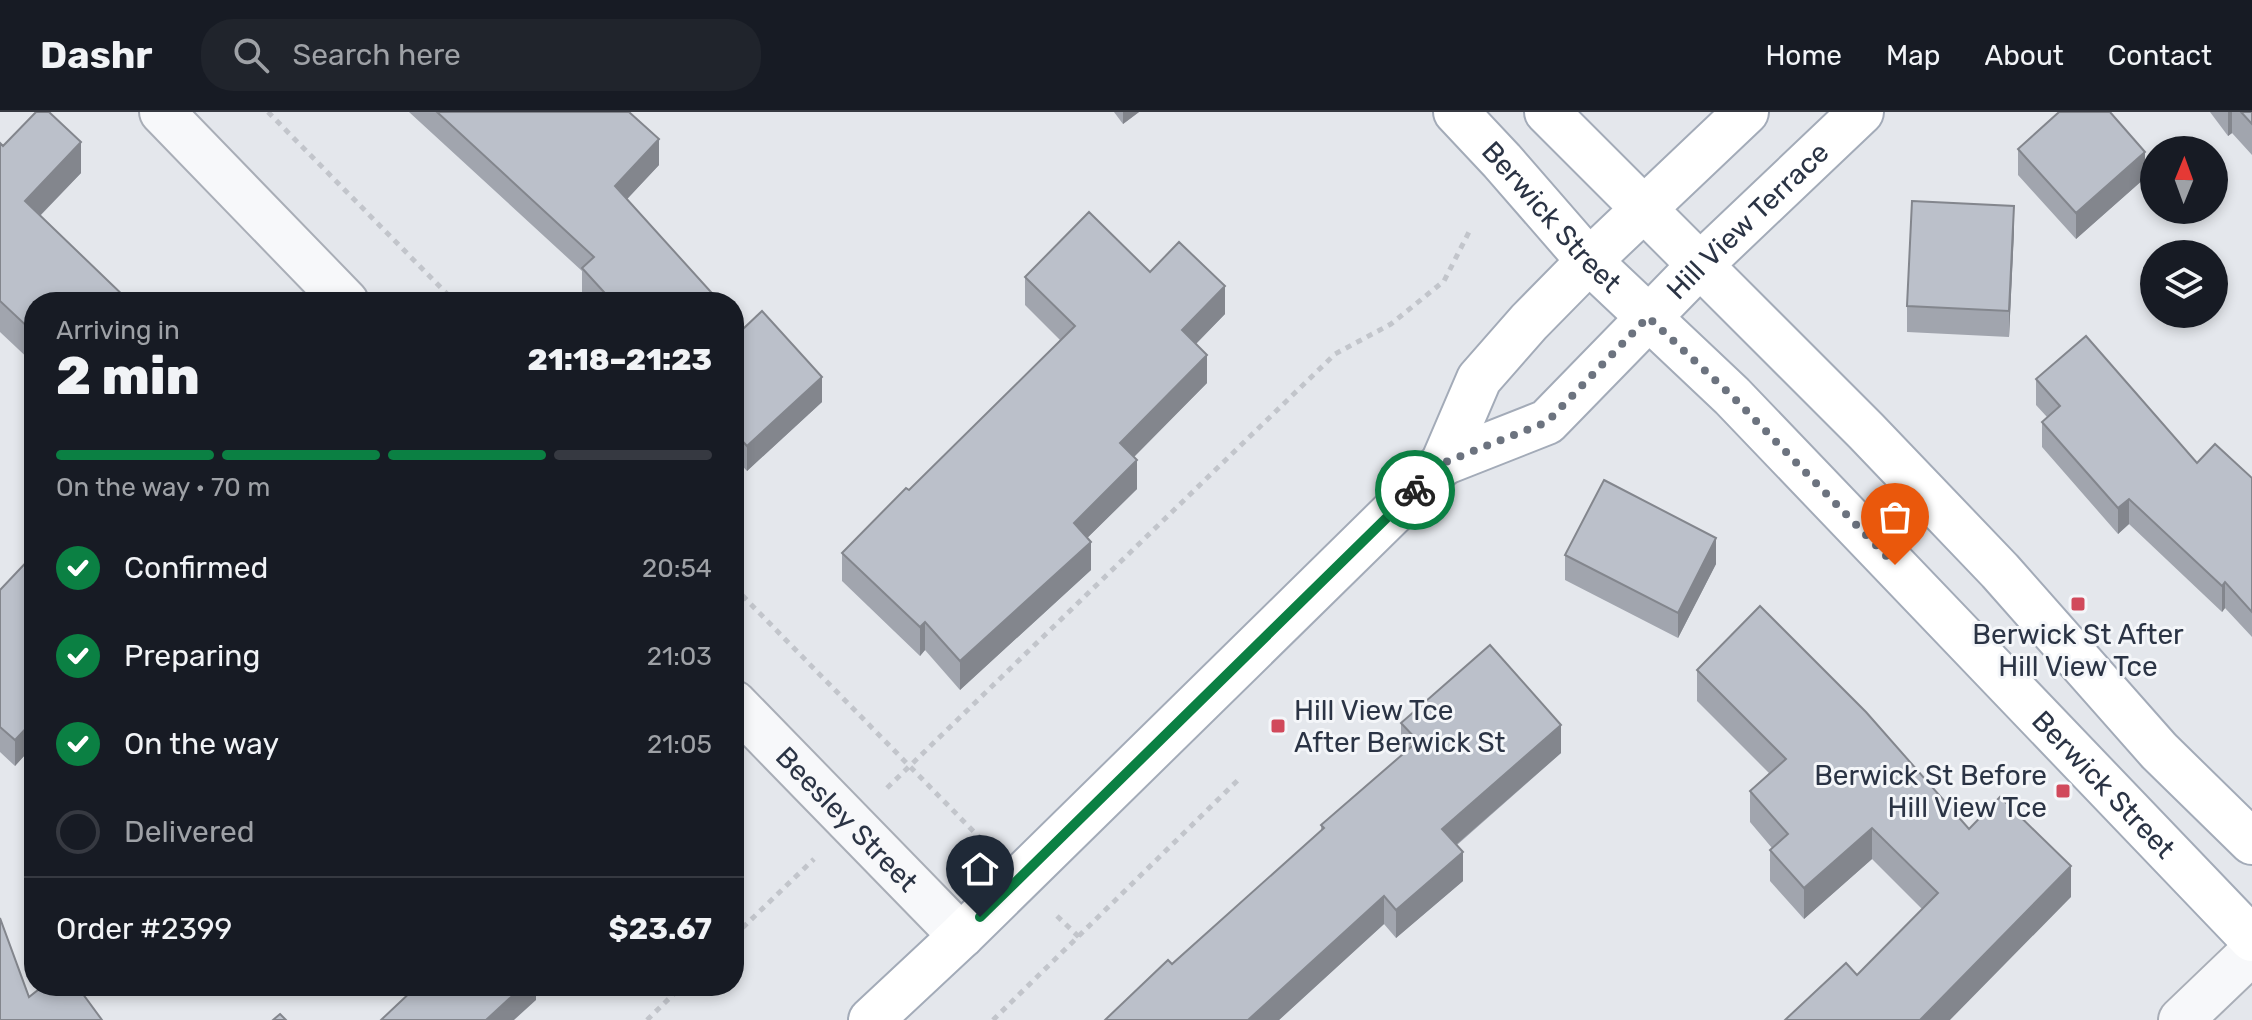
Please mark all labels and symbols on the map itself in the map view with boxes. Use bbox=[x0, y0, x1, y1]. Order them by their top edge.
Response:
street label: Berwick Street bbox=[1475, 135, 1628, 300]
street label: Hill View Terrace bbox=[1660, 136, 1836, 306]
north arrow bbox=[2140, 136, 2228, 224]
courier bbox=[1375, 450, 1455, 530]
pin bbox=[1861, 483, 1929, 565]
marker: Berwick St After Hill View Tce bbox=[2069, 595, 2087, 613]
place label: Berwick St After Hill View Tce bbox=[1972, 618, 2184, 683]
place label: Hill View Tce After Berwick St bbox=[1294, 694, 1506, 759]
street label: Berwick Street bbox=[2025, 704, 2182, 865]
marker: Hill View Tce After Berwick St bbox=[1269, 717, 1287, 735]
street label: Beesley Street bbox=[769, 740, 924, 899]
place label: Berwick St Before Hill View Tce bbox=[1814, 759, 2047, 824]
marker: Berwick St Before Hill View Tce bbox=[2054, 782, 2072, 800]
pin bbox=[946, 835, 1014, 917]

